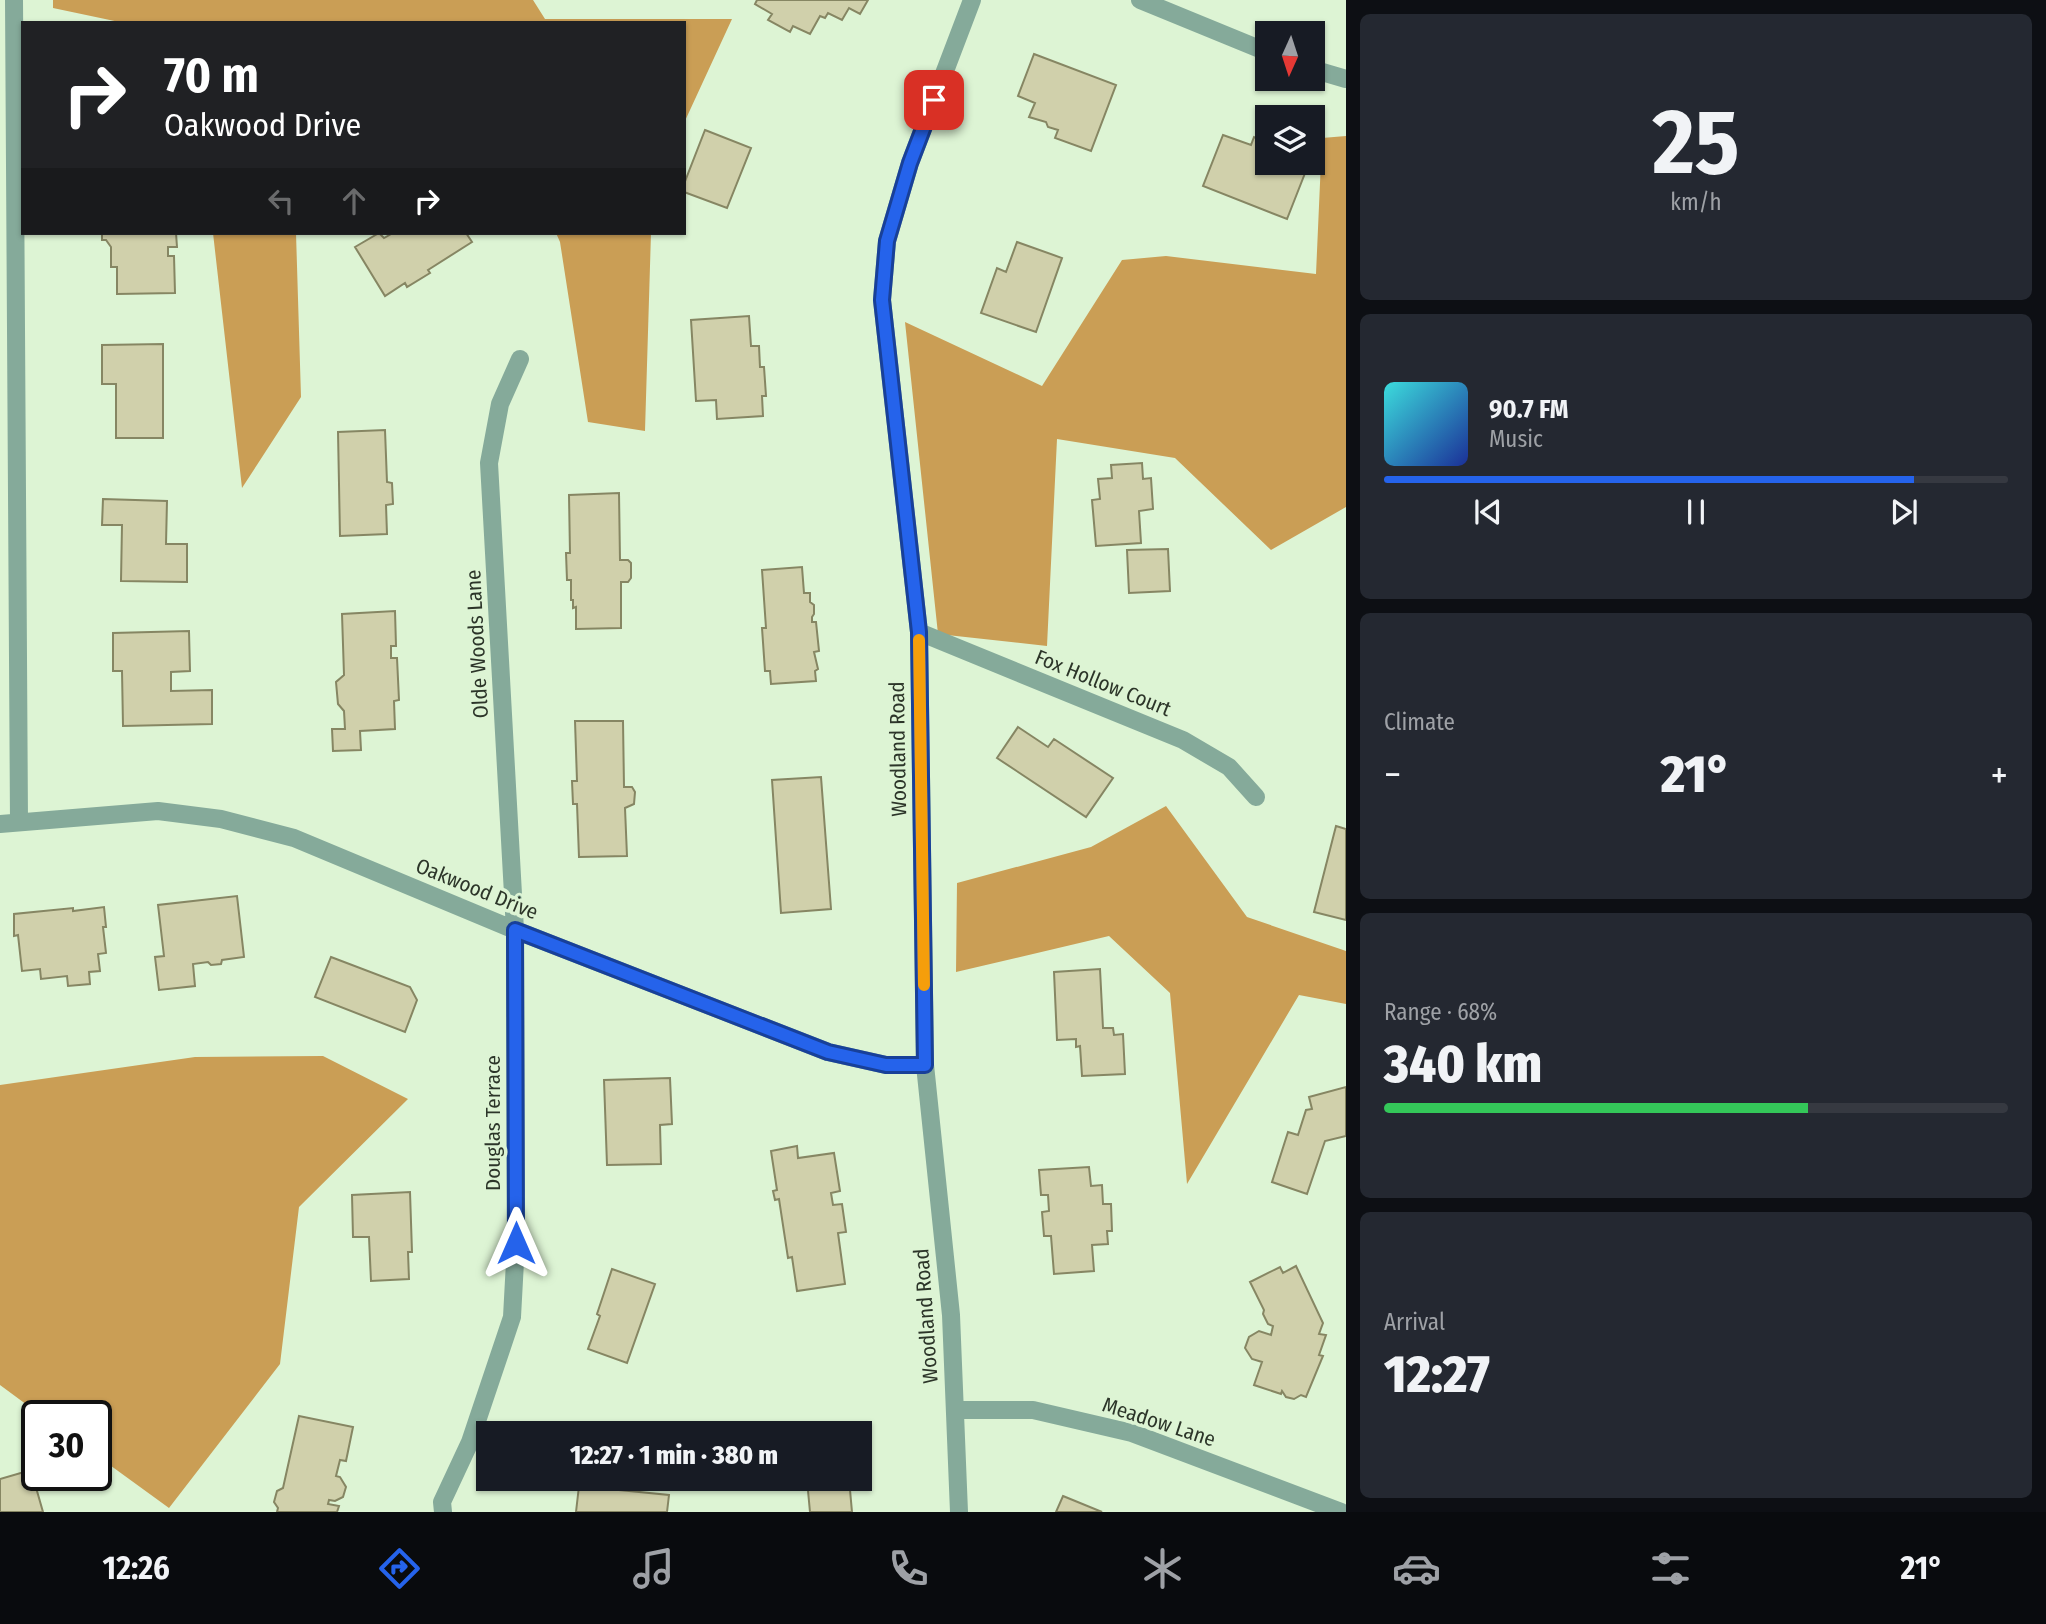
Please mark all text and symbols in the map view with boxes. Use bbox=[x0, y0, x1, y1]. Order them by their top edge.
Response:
north arrow bbox=[1255, 21, 1325, 91]
map controls bbox=[1255, 21, 1325, 175]
text: 70 m bbox=[164, 46, 259, 105]
icon: right bbox=[49, 49, 140, 140]
pin bbox=[904, 70, 964, 130]
icon: arrive bbox=[915, 81, 953, 119]
text: 25 bbox=[1653, 88, 1739, 197]
button: layers bbox=[1255, 105, 1325, 175]
text: Oakwood Drive bbox=[164, 106, 361, 144]
icon: left bbox=[262, 182, 300, 220]
icon: ahead bbox=[335, 182, 373, 220]
icon: right bbox=[408, 182, 446, 220]
text: km/h bbox=[1670, 188, 1722, 216]
text: 90.7 FM bbox=[1489, 394, 1569, 425]
text: Music bbox=[1489, 425, 1543, 453]
icon: previous bbox=[1469, 493, 1507, 531]
icon: pause bbox=[1677, 493, 1715, 531]
icon: next bbox=[1885, 493, 1923, 531]
street label: Olde Woods Lane bbox=[460, 569, 494, 719]
street label: Fox Hollow Court bbox=[1031, 644, 1175, 722]
street label: Woodland Road bbox=[884, 681, 912, 817]
text: Climate bbox=[1384, 708, 1455, 736]
text: 21° bbox=[1661, 743, 1731, 806]
text: − bbox=[1384, 752, 1401, 798]
text: + bbox=[1991, 752, 2008, 798]
street label: Oakwood Drive bbox=[412, 853, 542, 925]
text: Range · 68% bbox=[1384, 998, 1497, 1026]
text: 340 km bbox=[1384, 1033, 1542, 1096]
street label: Douglas Terrace bbox=[480, 1055, 506, 1191]
position arrow bbox=[479, 1206, 553, 1280]
street label: Woodland Road bbox=[908, 1248, 944, 1384]
text: Arrival bbox=[1384, 1308, 1445, 1336]
text: 12:27 bbox=[1384, 1343, 1490, 1406]
street label: Meadow Lane bbox=[1099, 1392, 1219, 1452]
speed limit sign: 30 bbox=[21, 1400, 112, 1491]
text: 12:27 · 1 min · 380 m bbox=[570, 1440, 778, 1471]
icon: directions bbox=[375, 1544, 424, 1593]
icon: music bbox=[629, 1544, 678, 1593]
icon: phone bbox=[884, 1544, 933, 1593]
icon: climate bbox=[1138, 1544, 1187, 1593]
icon: car bbox=[1392, 1544, 1441, 1593]
icon: filters bbox=[1646, 1544, 1695, 1593]
text: 12:26 bbox=[103, 1549, 170, 1587]
text: 21° bbox=[1900, 1549, 1943, 1587]

